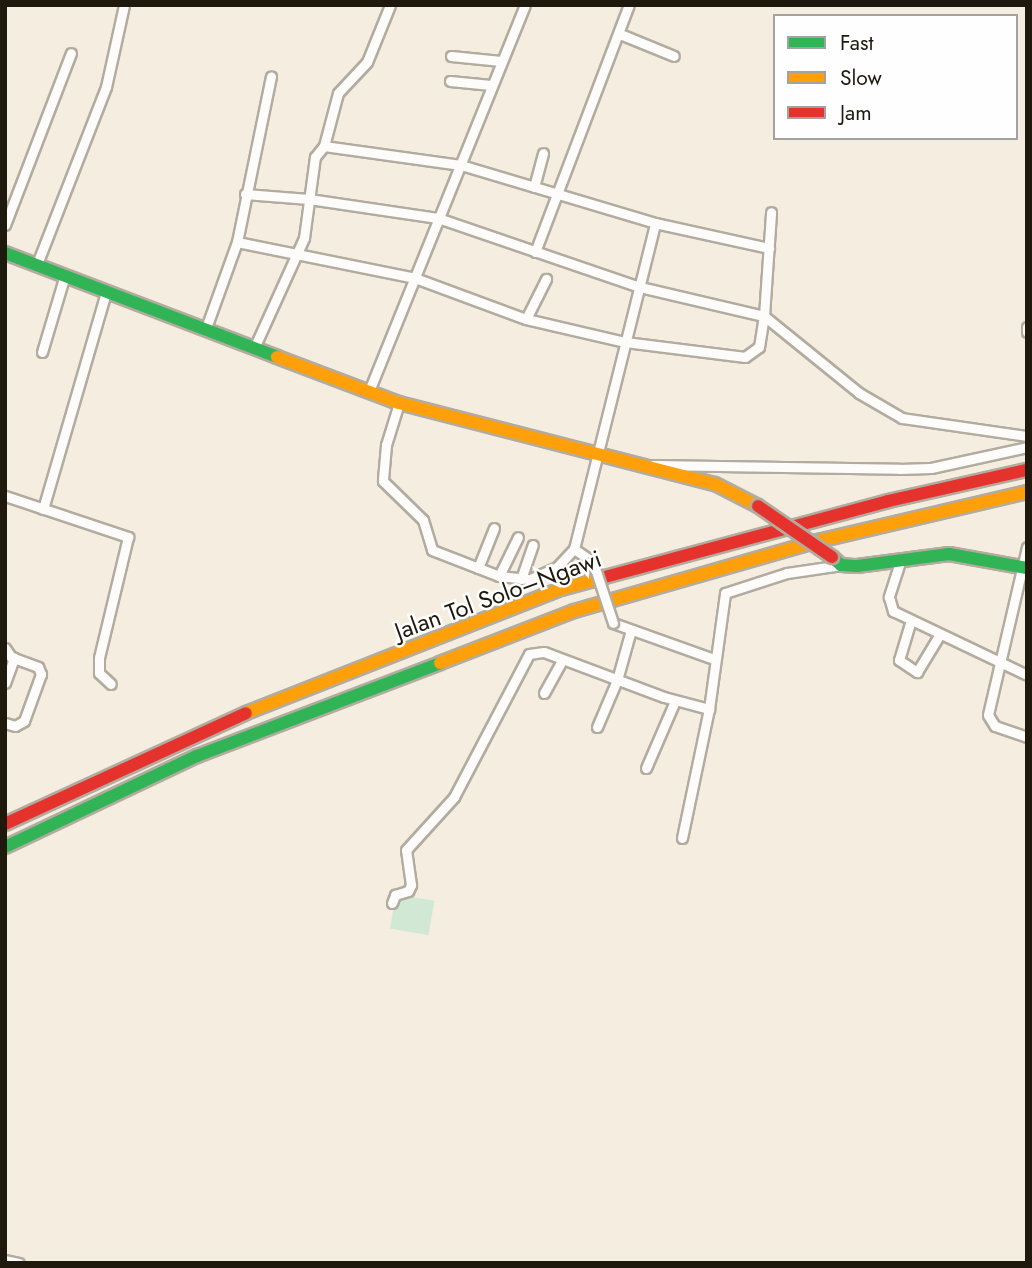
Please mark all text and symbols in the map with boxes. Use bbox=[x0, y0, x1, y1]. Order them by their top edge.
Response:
legend bbox=[773, 14, 1018, 140]
text: Fast bbox=[840, 28, 873, 58]
text: Slow bbox=[840, 63, 882, 93]
text: Jam bbox=[840, 98, 872, 128]
street label: Jalan Tol Solo–Ngawi bbox=[391, 544, 605, 646]

